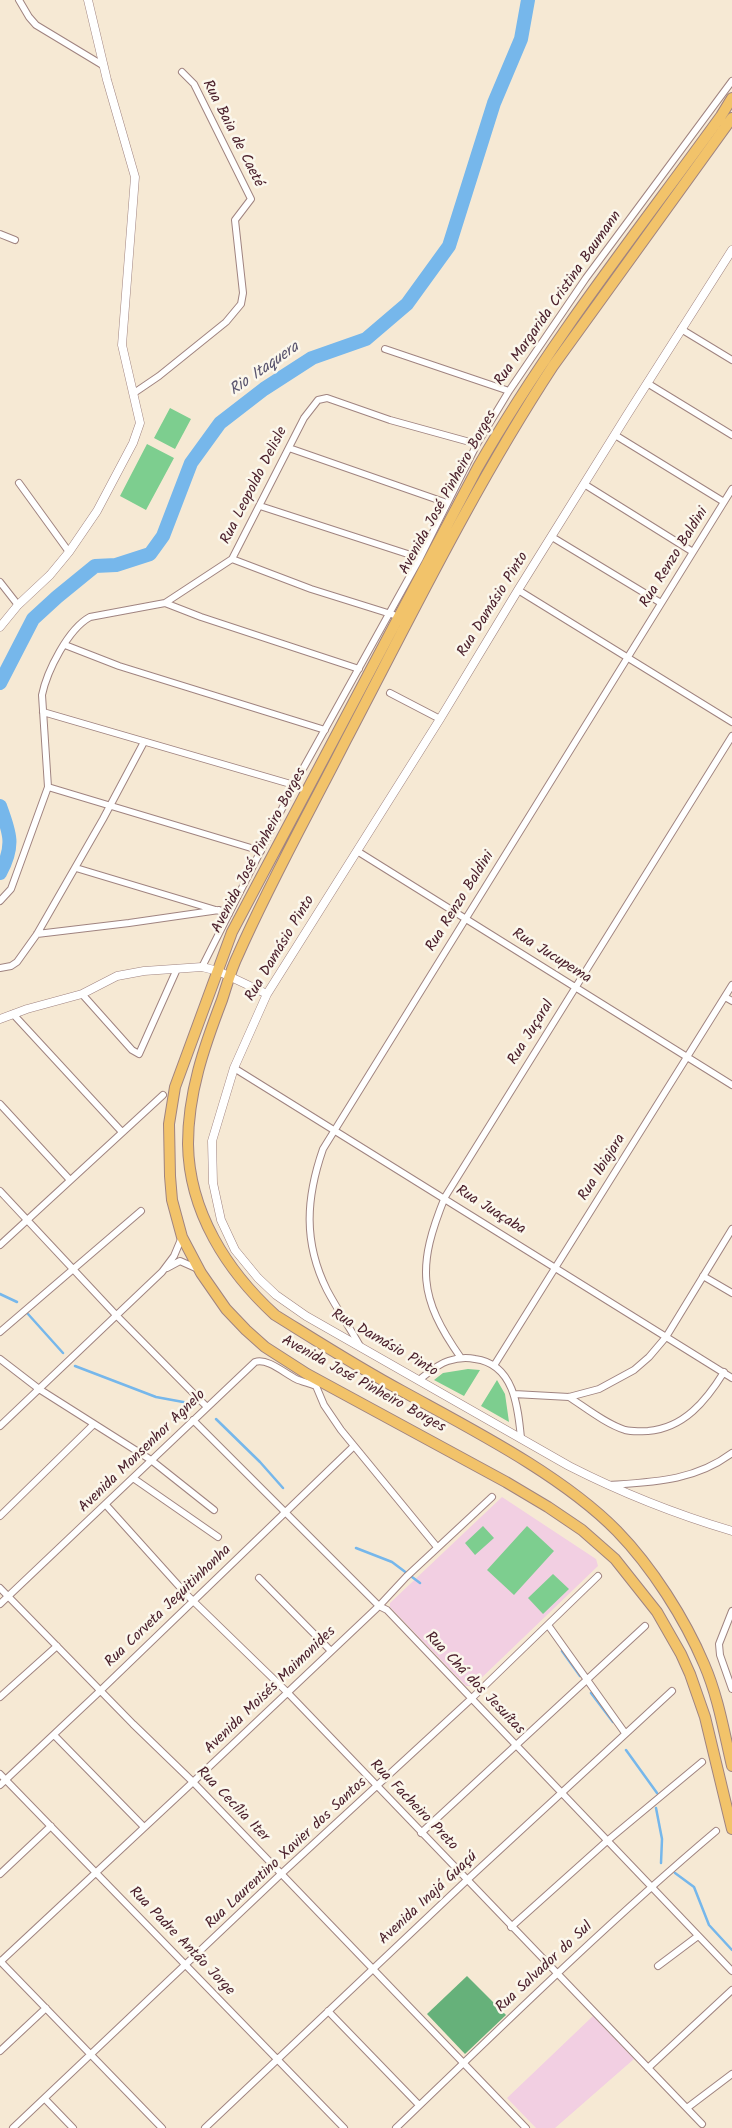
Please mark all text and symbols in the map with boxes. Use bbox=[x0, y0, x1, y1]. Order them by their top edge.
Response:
street label: Rua Baia de Caeté bbox=[197, 78, 267, 190]
street label: Rua Margarida Cristina Baumann bbox=[492, 208, 626, 390]
water label: Rio Itaquera bbox=[226, 339, 304, 401]
street label: Avenida José Pinheiro Borges bbox=[396, 408, 502, 578]
street label: Rua Leopoldo Delisle bbox=[218, 424, 292, 548]
street label: Rua Renzo Baldini bbox=[637, 505, 713, 611]
street label: Rua Damásio Pinto bbox=[455, 549, 533, 661]
street label: Avenida José Pinheiro Borges bbox=[209, 765, 311, 937]
street label: Rua Renzo Baldini bbox=[423, 849, 499, 955]
street label: Rua Damásio Pinto bbox=[242, 893, 320, 1005]
street label: Rua Jucupema bbox=[508, 926, 594, 988]
street label: Rua Juçaral bbox=[505, 997, 559, 1069]
street label: Rua Ibiajara bbox=[575, 1131, 631, 1205]
street label: Rua Juaçaba bbox=[452, 1182, 528, 1240]
street label: Rua Damásio Pinto bbox=[328, 1306, 440, 1382]
street label: Avenida José Pinheiro Borges bbox=[278, 1332, 448, 1438]
street label: Avenida Monsenhor Agnelo bbox=[76, 1387, 210, 1517]
street label: Rua Corveta Jequitinhonha bbox=[102, 1542, 236, 1672]
street label: Avenida Moisés Maimonides bbox=[202, 1624, 340, 1758]
street label: Rua Chá dos Jesuítas bbox=[420, 1629, 528, 1739]
street label: Rua Facheiro Preto bbox=[365, 1757, 461, 1855]
street label: Rua Cecília Iter bbox=[192, 1764, 272, 1846]
street label: Rua Laurentino Xavier dos Santos bbox=[203, 1774, 371, 1934]
street label: Avenida Inajá Guaçú bbox=[376, 1849, 482, 1949]
street label: Rua Padre Antão Jorge bbox=[124, 1884, 238, 2000]
street label: Rua Salvador do Sul bbox=[493, 1919, 597, 2017]

